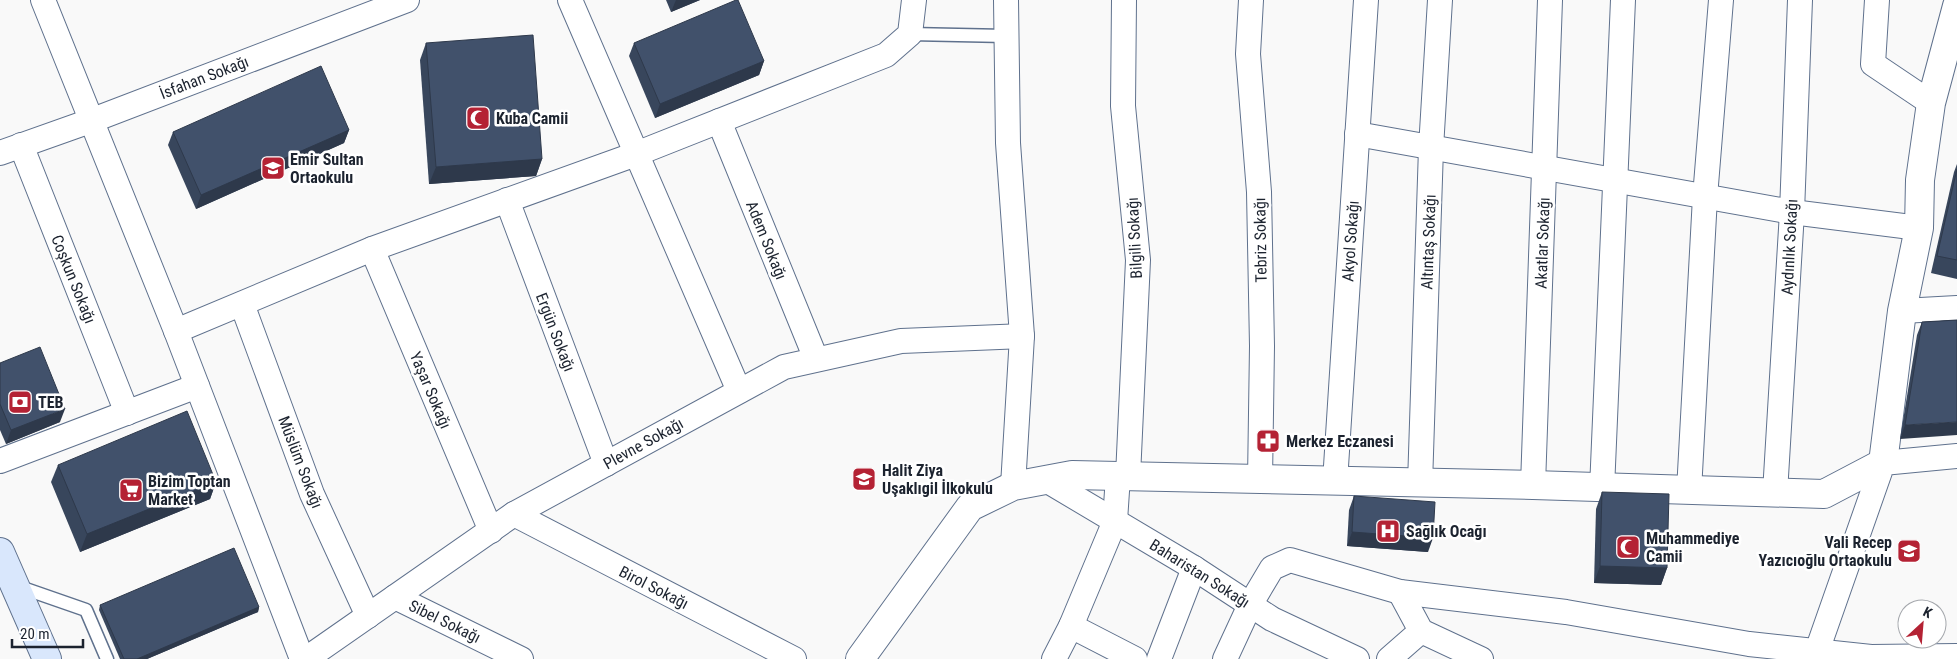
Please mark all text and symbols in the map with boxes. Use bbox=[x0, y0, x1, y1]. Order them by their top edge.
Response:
street label: İsfahan Sokağı bbox=[157, 52, 251, 103]
mosque icon: Kuba Camii bbox=[465, 105, 491, 131]
place label: Kuba Camii bbox=[496, 109, 568, 128]
place label: Emir Sultan Ortaokulu bbox=[290, 150, 364, 187]
school or university icon: Emir Sultan Ortaokulu bbox=[260, 155, 286, 181]
street label: Altıntaş Sokağı bbox=[1417, 194, 1440, 290]
street label: Bilgili Sokağı bbox=[1123, 197, 1146, 279]
street label: Tebriz Sokağı bbox=[1250, 197, 1271, 283]
street label: Akatlar Sokağı bbox=[1531, 197, 1554, 289]
street label: Adem Sokağı bbox=[742, 198, 791, 282]
street label: Aydınlık Sokağı bbox=[1777, 199, 1801, 295]
street label: Akyol Sokağı bbox=[1338, 200, 1363, 282]
street label: Coşkun Sokağı bbox=[47, 232, 100, 326]
street label: Ergün Sokağı bbox=[532, 290, 579, 374]
street label: Yaşar Sokağı bbox=[406, 349, 455, 432]
bank icon: TEB bbox=[7, 389, 33, 415]
place label: TEB bbox=[38, 393, 64, 412]
street label: Müslüm Sokağı bbox=[274, 413, 327, 511]
street label: Plevne Sokağı bbox=[600, 414, 687, 473]
pharmacy icon: Merkez Eczanesi bbox=[1255, 428, 1281, 454]
place label: Merkez Eczanesi bbox=[1286, 432, 1394, 451]
place label: Halit Ziya Uşaklıgil İlkokulu bbox=[882, 461, 993, 498]
school or university icon: Halit Ziya Uşaklıgil İlkokulu bbox=[851, 466, 877, 492]
place label: Bizim Toptan Market bbox=[148, 472, 231, 509]
supermarket icon: Bizim Toptan Market bbox=[118, 477, 144, 503]
hospital icon: Sağlık Ocağı bbox=[1375, 518, 1401, 544]
place label: Sağlık Ocağı bbox=[1406, 522, 1487, 541]
place label: Muhammediye Camii bbox=[1646, 529, 1740, 566]
place label: Vali Recep Yazıcıoğlu Ortaokulu bbox=[1759, 533, 1892, 570]
mosque icon: Muhammediye Camii bbox=[1615, 534, 1641, 560]
street label: Baharistan Sokağı bbox=[1146, 535, 1253, 612]
school or university icon: Vali Recep Yazıcıoğlu Ortaokulu bbox=[1896, 538, 1922, 564]
street label: Birol Sokağı bbox=[616, 562, 692, 613]
street label: Sibel Sokağı bbox=[406, 596, 484, 647]
north arrow bbox=[1897, 599, 1947, 649]
text: K bbox=[1921, 603, 1935, 621]
scale bar bbox=[12, 616, 84, 648]
text: 20 m bbox=[20, 625, 50, 643]

